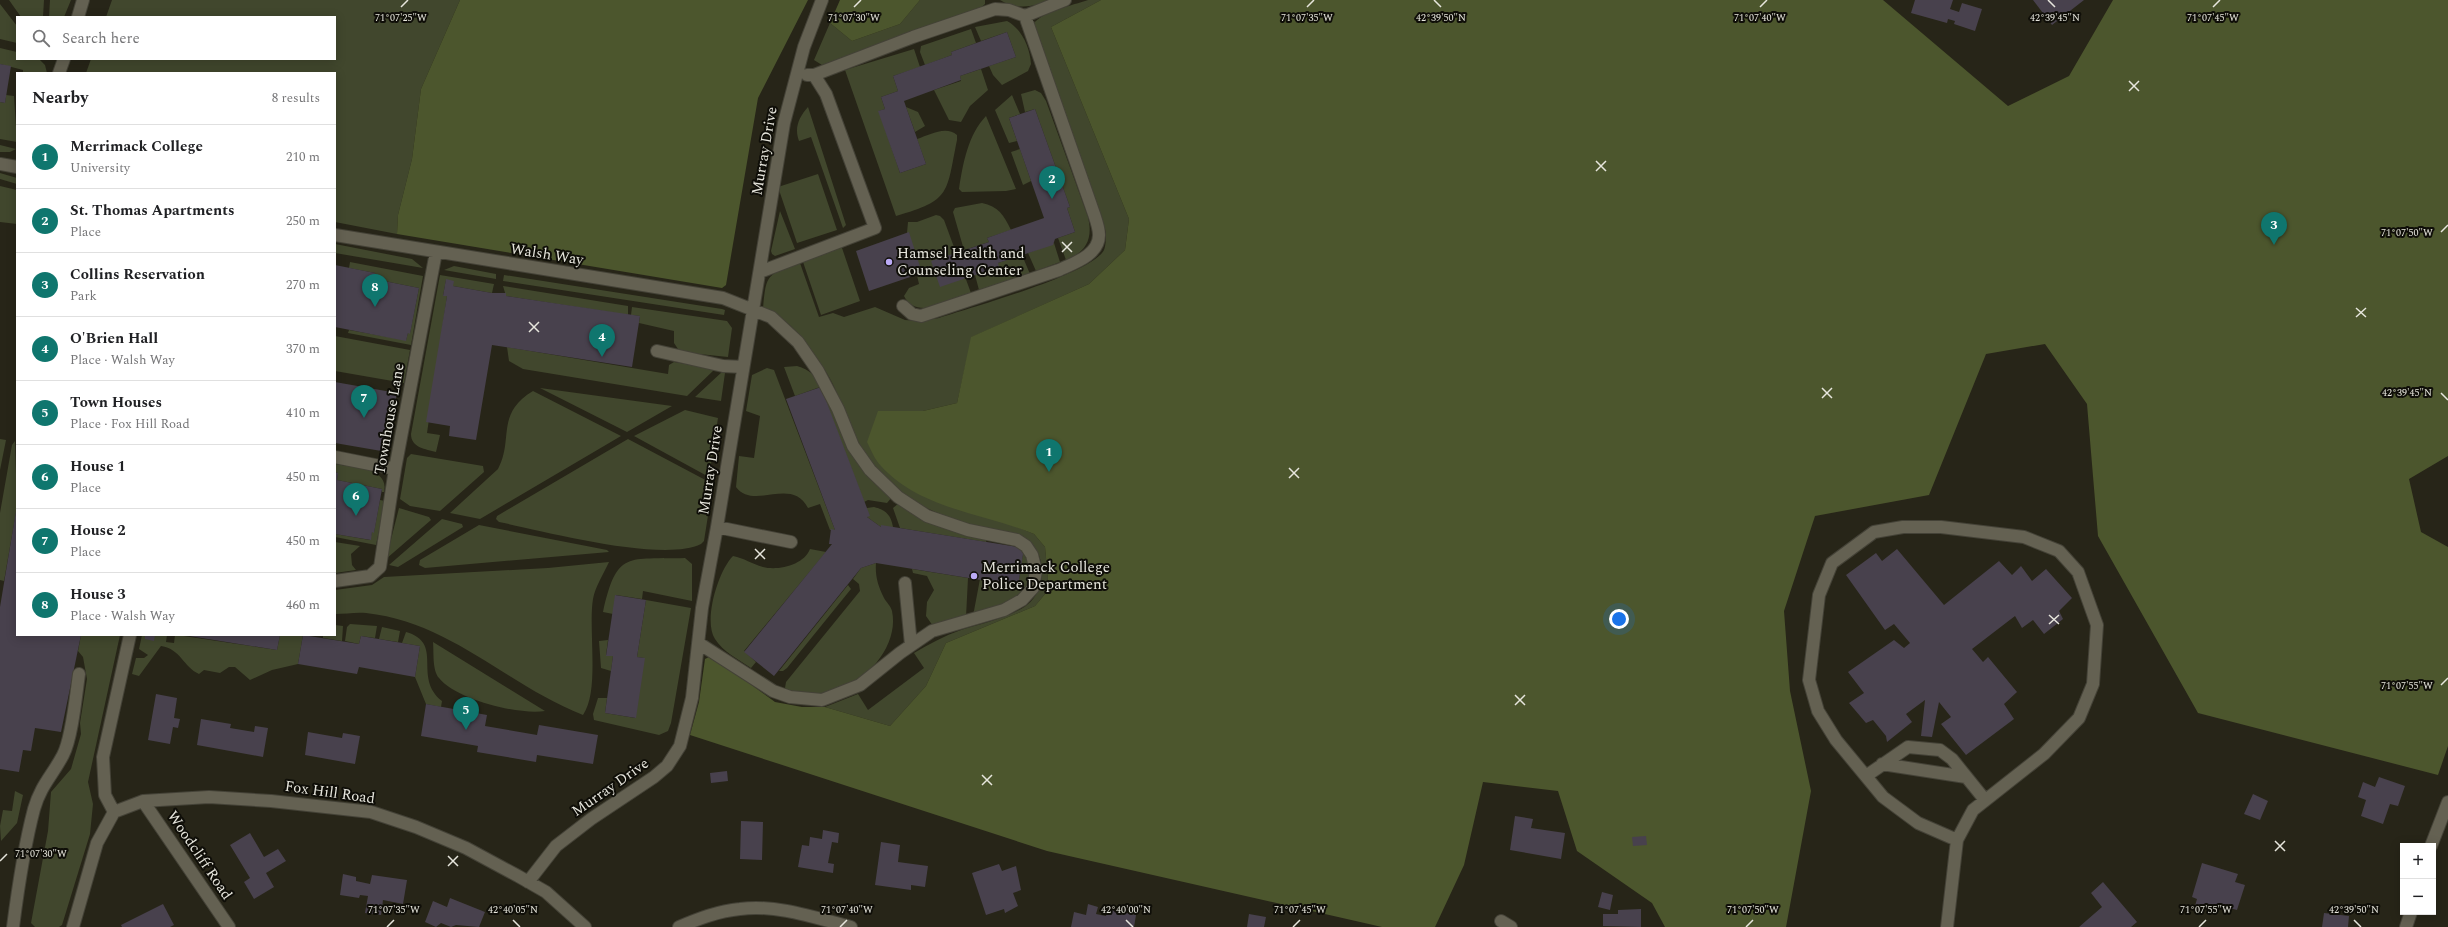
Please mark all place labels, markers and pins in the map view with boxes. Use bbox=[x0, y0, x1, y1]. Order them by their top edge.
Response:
pin: 2 bbox=[1039, 166, 1065, 199]
pin: 3 bbox=[2261, 212, 2287, 245]
place label: Hamsel Health and Counseling Center bbox=[897, 242, 1025, 282]
marker: Hamsel Health and Counseling Center bbox=[884, 257, 894, 267]
pin: 8 bbox=[362, 274, 388, 307]
pin: 4 bbox=[589, 324, 615, 357]
pin: 7 bbox=[351, 385, 377, 418]
pin: 1 bbox=[1036, 439, 1062, 472]
pin: 6 bbox=[343, 483, 369, 516]
place label: Merrimack College Police Department bbox=[982, 556, 1110, 596]
marker: Merrimack College Police Department bbox=[969, 571, 979, 581]
pin: 5 bbox=[453, 697, 479, 730]

